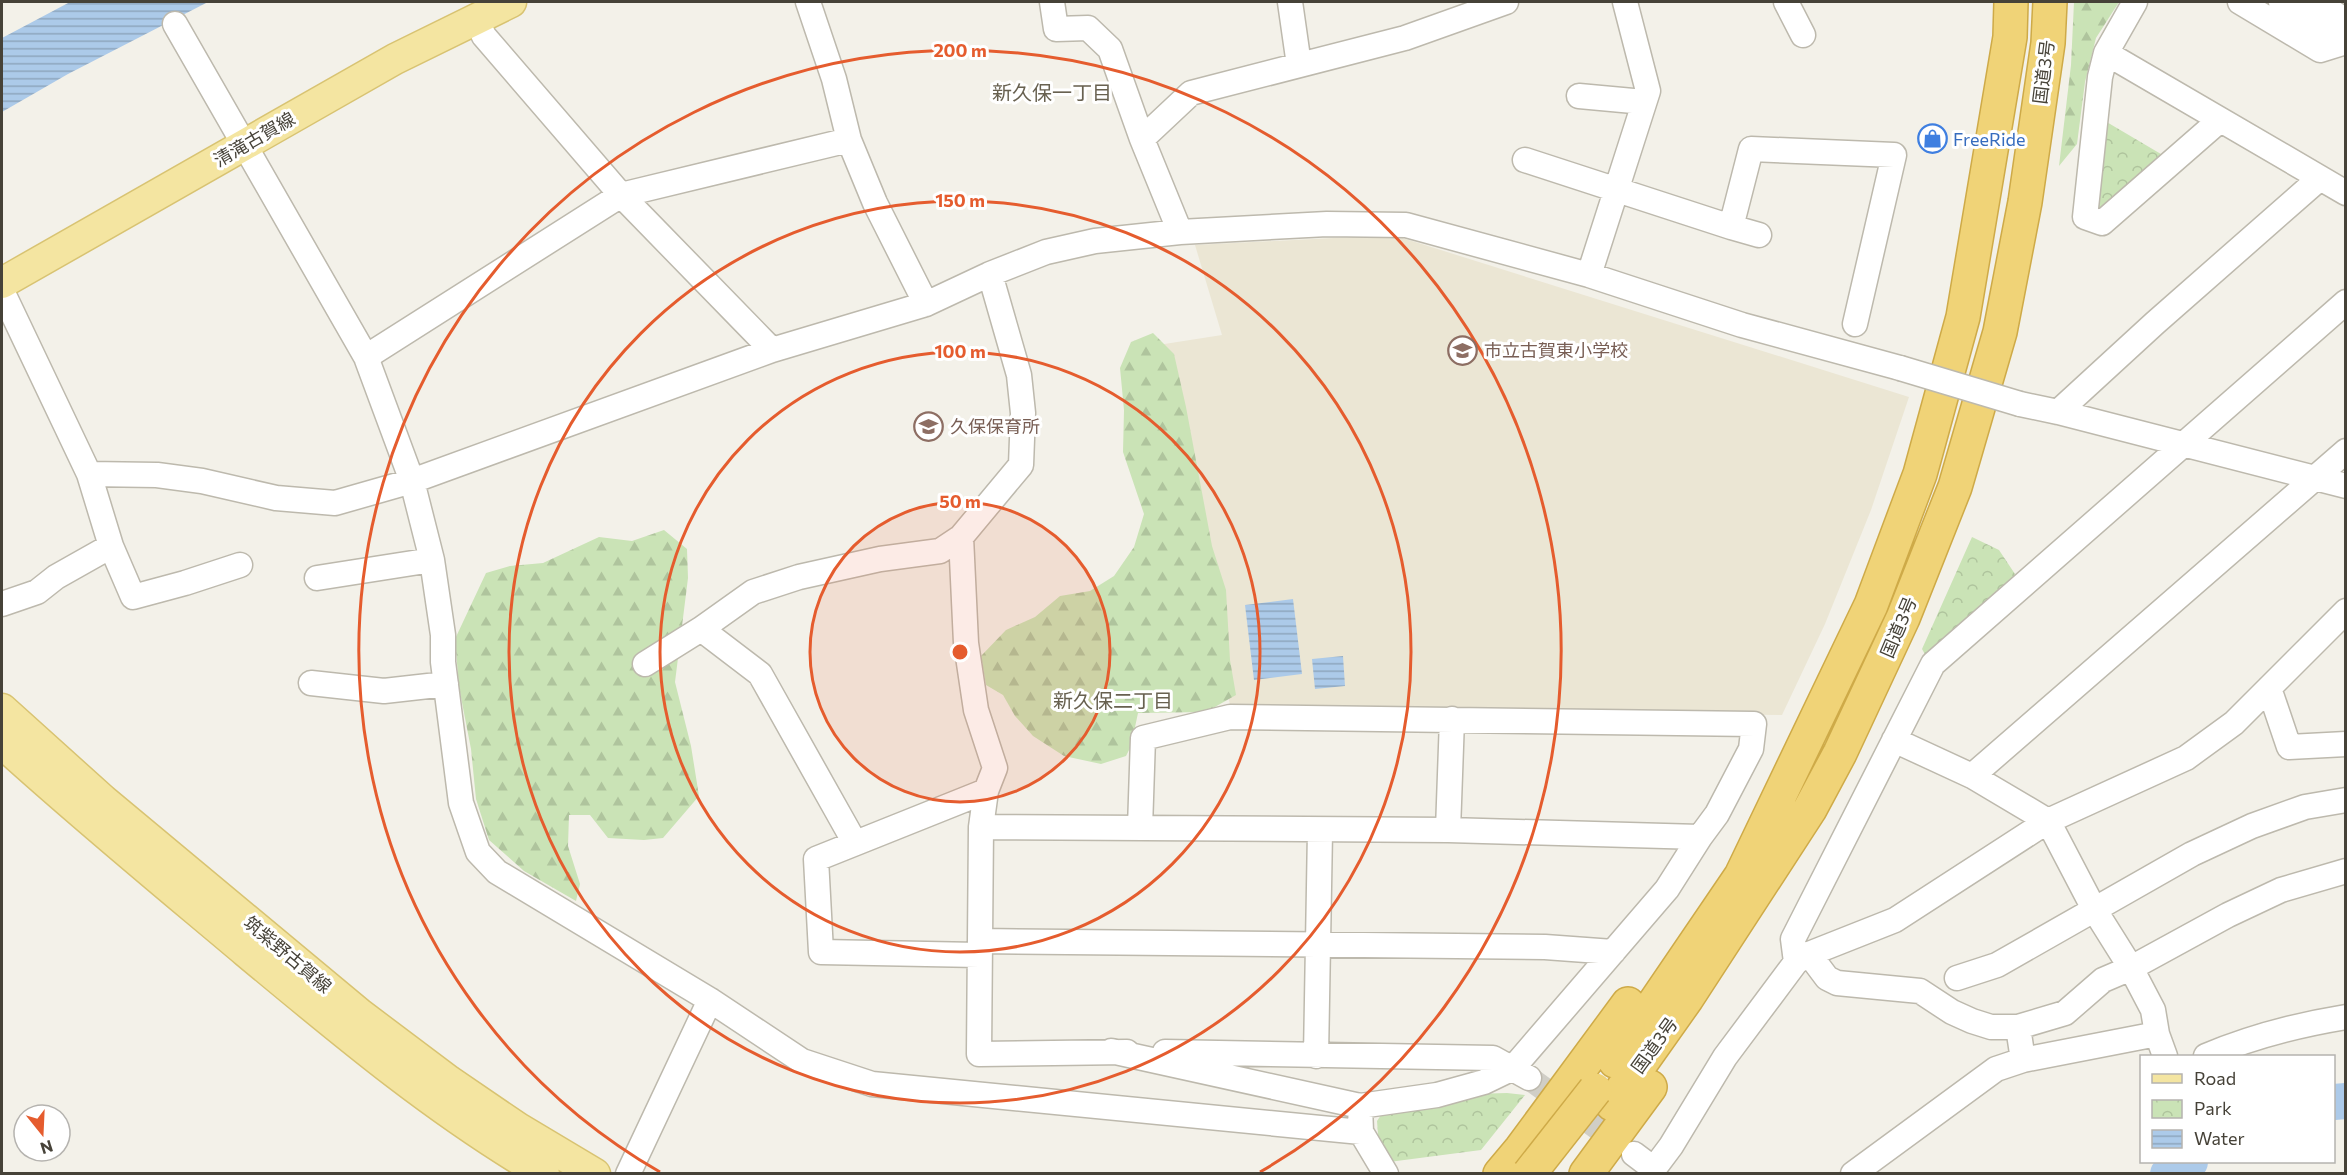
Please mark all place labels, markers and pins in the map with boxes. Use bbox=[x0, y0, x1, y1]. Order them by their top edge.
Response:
shop icon: FreeRide bbox=[1916, 123, 1948, 155]
place label: FreeRide bbox=[1953, 128, 2026, 150]
school or university icon: 市立古賀東小学校 bbox=[1447, 334, 1479, 366]
place label: 市立古賀東小学校 bbox=[1484, 339, 1628, 361]
school or university icon: 久保保育所 bbox=[913, 410, 945, 442]
place label: 久保保育所 bbox=[950, 415, 1040, 437]
centre of rings bbox=[950, 642, 970, 662]

